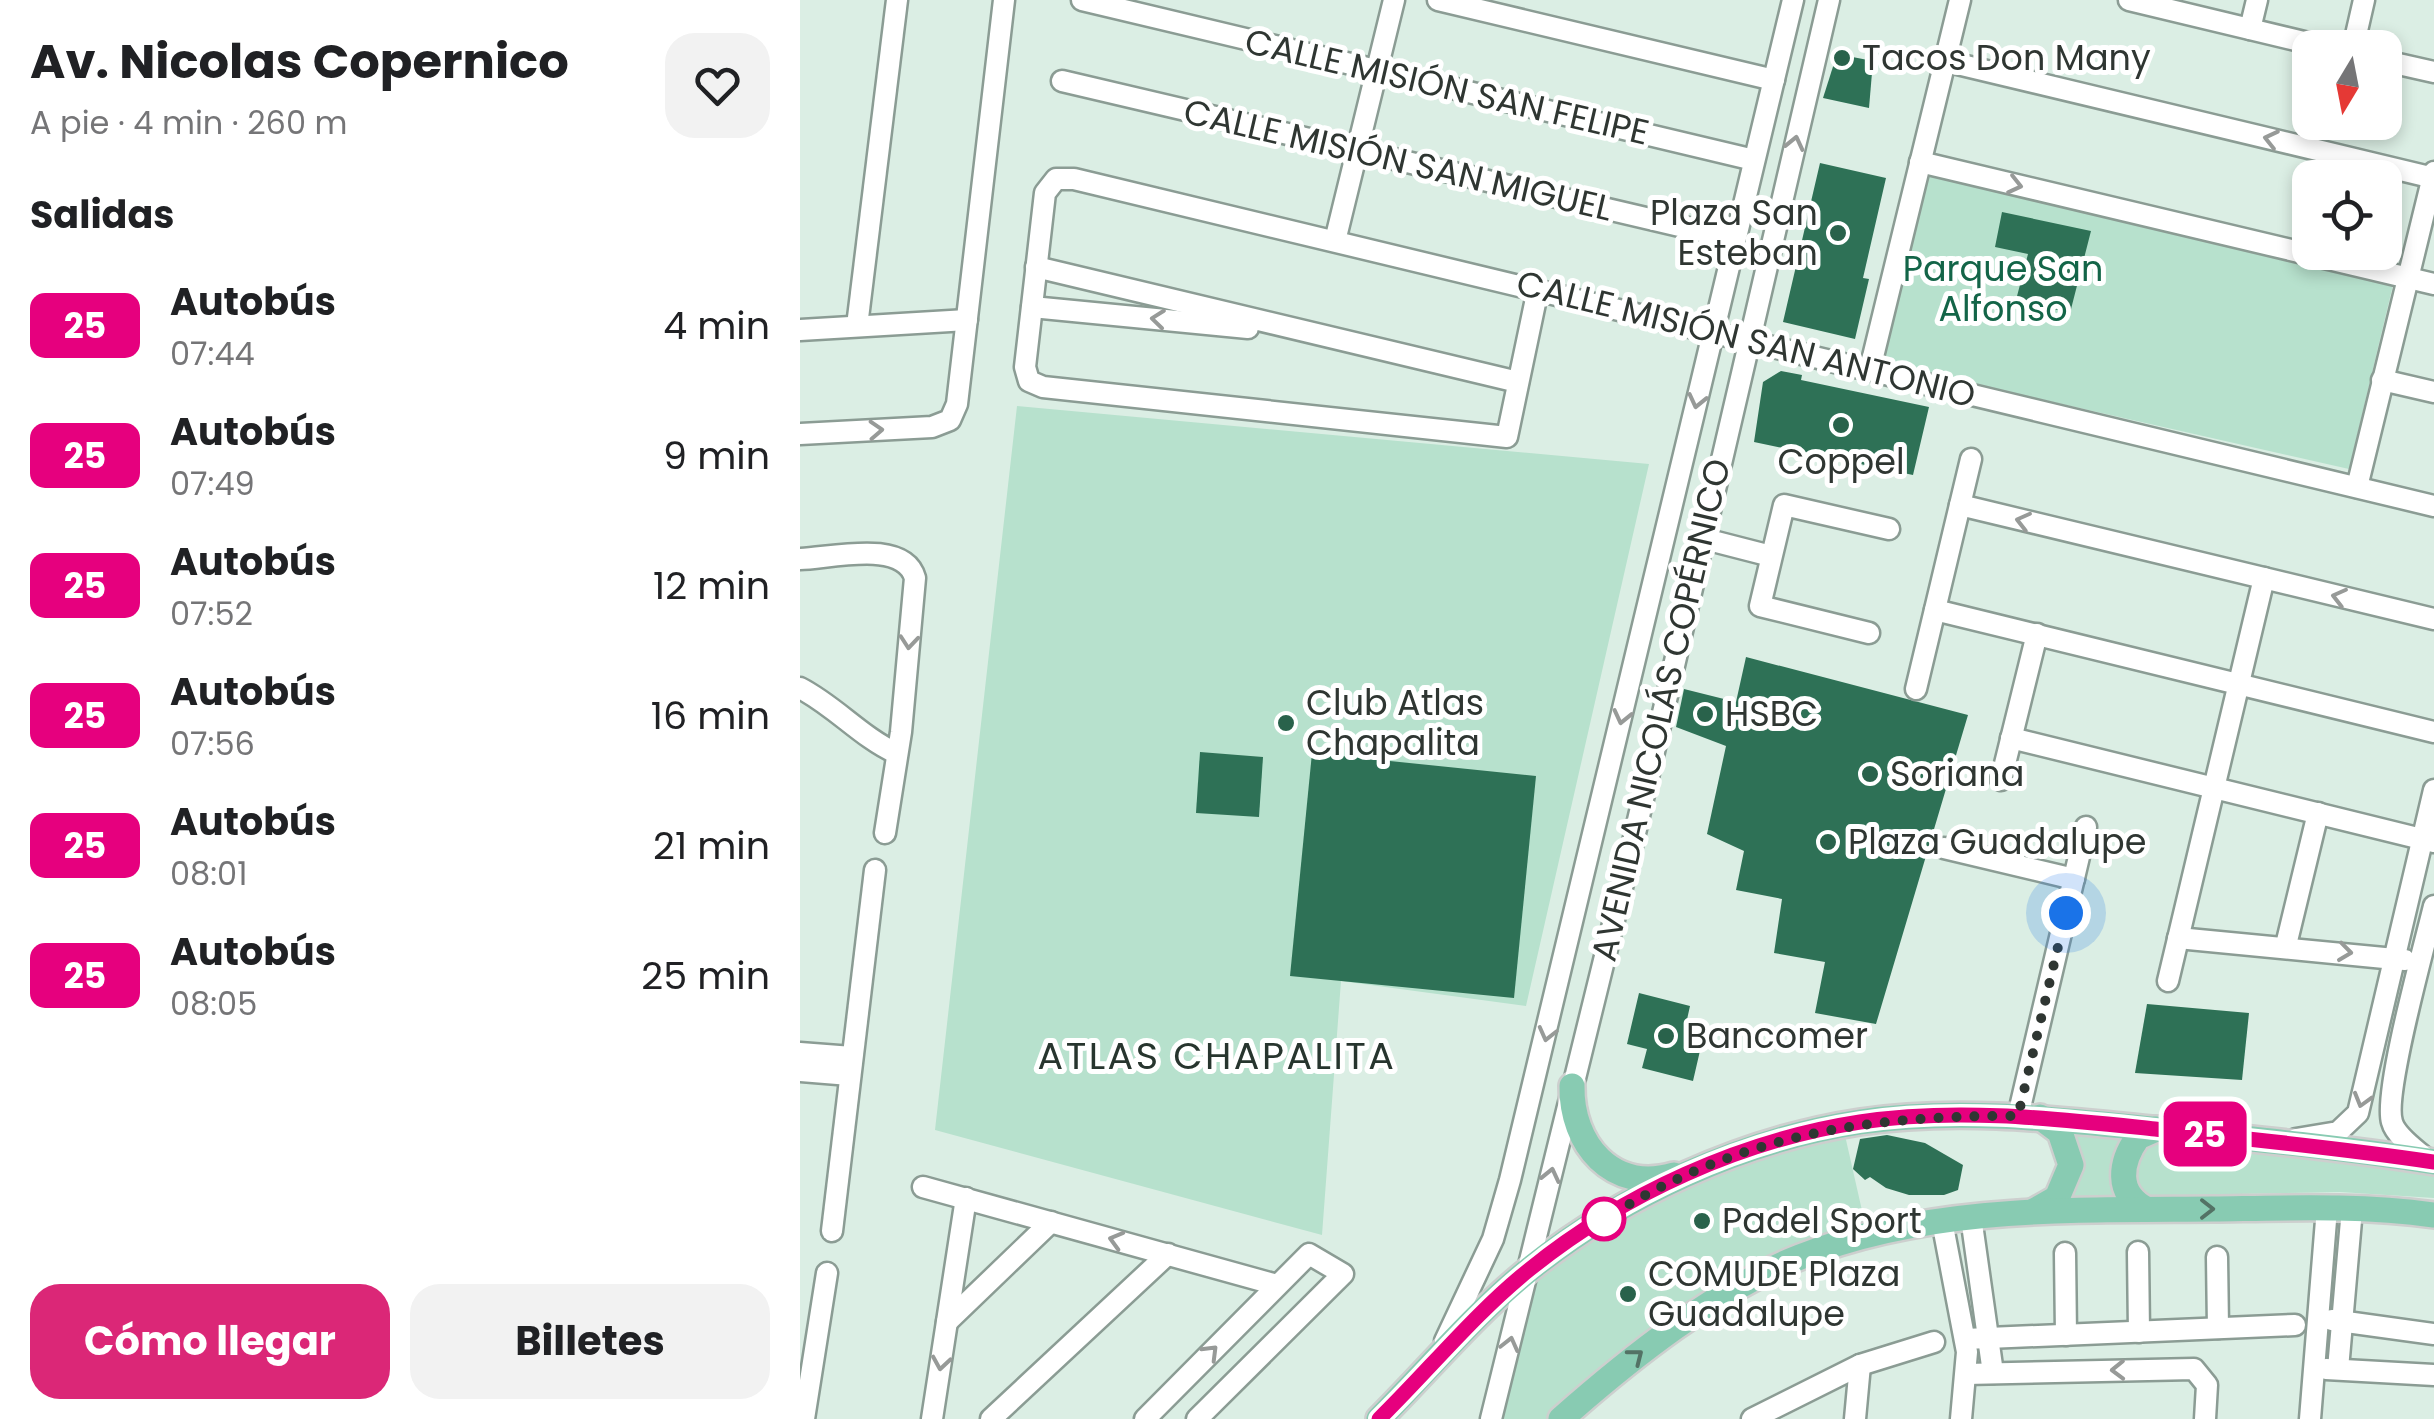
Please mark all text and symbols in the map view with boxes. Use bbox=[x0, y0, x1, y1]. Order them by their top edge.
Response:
street label: CALLE MISIÓN SAN FELIPE bbox=[1240, 16, 1654, 157]
text: Av. Nicolas Copernico bbox=[30, 28, 569, 95]
north arrow bbox=[2292, 30, 2402, 140]
map controls bbox=[2292, 30, 2402, 270]
button: heart bbox=[665, 33, 770, 138]
place label: Tacos Don Many bbox=[1862, 33, 2151, 82]
marker: Tacos Don Many bbox=[1831, 47, 1853, 69]
street label: CALLE MISIÓN SAN MIGUEL bbox=[1179, 86, 1617, 233]
text: A pie · 4 min · 260 m bbox=[30, 100, 348, 145]
one-way arrow bbox=[2263, 130, 2280, 151]
one-way arrow bbox=[1783, 135, 1804, 152]
button: locate bbox=[2292, 160, 2402, 270]
one-way arrow bbox=[2006, 173, 2023, 194]
text: Salidas bbox=[30, 188, 174, 241]
place label: Plaza San Esteban bbox=[1650, 188, 1818, 277]
marker: Plaza San Esteban bbox=[1827, 222, 1849, 244]
park label: Parque San Alfonso bbox=[1903, 244, 2103, 333]
street label: CALLE MISIÓN SAN ANTONIO bbox=[1512, 258, 1981, 419]
text: Autobús bbox=[170, 275, 336, 328]
text: 4 min bbox=[663, 299, 770, 352]
text: 25 bbox=[64, 301, 106, 350]
one-way arrow bbox=[1150, 309, 1166, 331]
text: 07:44 bbox=[170, 331, 255, 376]
one-way arrow bbox=[1688, 392, 1709, 409]
text: Autobús bbox=[170, 405, 336, 458]
marker: Coppel bbox=[1830, 414, 1852, 436]
one-way arrow bbox=[868, 420, 884, 441]
text: 9 min bbox=[663, 429, 770, 482]
text: 25 bbox=[64, 431, 106, 480]
place label: Coppel bbox=[1777, 437, 1905, 486]
street label: AVENIDA NICOLÁS COPÉRNICO bbox=[1579, 454, 1742, 966]
text: 07:49 bbox=[170, 461, 255, 506]
one-way arrow bbox=[2015, 512, 2032, 533]
text: Autobús bbox=[170, 535, 336, 588]
text: 12 min bbox=[653, 559, 770, 612]
text: 25 bbox=[64, 561, 106, 610]
one-way arrow bbox=[2331, 587, 2348, 608]
text: 07:52 bbox=[170, 591, 253, 636]
one-way arrow bbox=[898, 635, 920, 651]
text: Autobús bbox=[170, 665, 336, 718]
place label: Club Atlas Chapalita bbox=[1306, 678, 1484, 767]
text: 16 min bbox=[651, 689, 770, 742]
place label: HSBC bbox=[1725, 689, 1818, 738]
text: 25 bbox=[64, 691, 106, 740]
marker: HSBC bbox=[1694, 703, 1716, 725]
one-way arrow bbox=[1613, 709, 1634, 726]
marker: Club Atlas Chapalita bbox=[1275, 712, 1297, 734]
text: 07:56 bbox=[170, 721, 255, 766]
place label: Soriana bbox=[1890, 749, 2024, 798]
marker: Soriana bbox=[1859, 763, 1881, 785]
text: Autobús bbox=[170, 795, 336, 848]
place label: Plaza Guadalupe bbox=[1848, 817, 2146, 866]
text: 21 min bbox=[653, 819, 770, 872]
text: 25 bbox=[64, 821, 106, 870]
marker: Plaza Guadalupe bbox=[1817, 831, 1839, 853]
text: 08:01 bbox=[170, 851, 247, 896]
your location bbox=[2041, 888, 2091, 938]
text: Autobús bbox=[170, 925, 336, 978]
one-way arrow bbox=[2338, 941, 2354, 962]
text: 25 min bbox=[641, 949, 770, 1002]
text: 25 bbox=[64, 951, 106, 1000]
text: 08:05 bbox=[170, 981, 257, 1026]
place label: Bancomer bbox=[1686, 1011, 1868, 1060]
one-way arrow bbox=[1537, 1025, 1558, 1042]
marker: Bancomer bbox=[1655, 1025, 1677, 1047]
district label: ATLAS CHAPALITA bbox=[1038, 1029, 1396, 1082]
one-way arrow bbox=[2352, 1090, 2373, 1108]
line badge: 25 bbox=[2160, 1102, 2250, 1166]
text: 25 bbox=[2184, 1110, 2226, 1159]
one-way arrow bbox=[1539, 1167, 1560, 1184]
place label: Padel Sport bbox=[1722, 1196, 1922, 1245]
unlabelled marker bbox=[1583, 1198, 1625, 1240]
one-way arrow bbox=[2200, 1198, 2216, 1220]
marker: Padel Sport bbox=[1691, 1210, 1713, 1232]
one-way arrow bbox=[1108, 1231, 1125, 1252]
place label: COMUDE Plaza Guadalupe bbox=[1648, 1249, 1900, 1338]
marker: COMUDE Plaza Guadalupe bbox=[1617, 1283, 1639, 1305]
button: Cómo llegar bbox=[30, 1284, 390, 1399]
button: Billetes bbox=[410, 1284, 770, 1399]
one-way arrow bbox=[1498, 1336, 1519, 1353]
one-way arrow bbox=[1200, 1345, 1218, 1363]
one-way arrow bbox=[1625, 1350, 1643, 1368]
one-way arrow bbox=[931, 1355, 952, 1372]
one-way arrow bbox=[2109, 1360, 2125, 1381]

